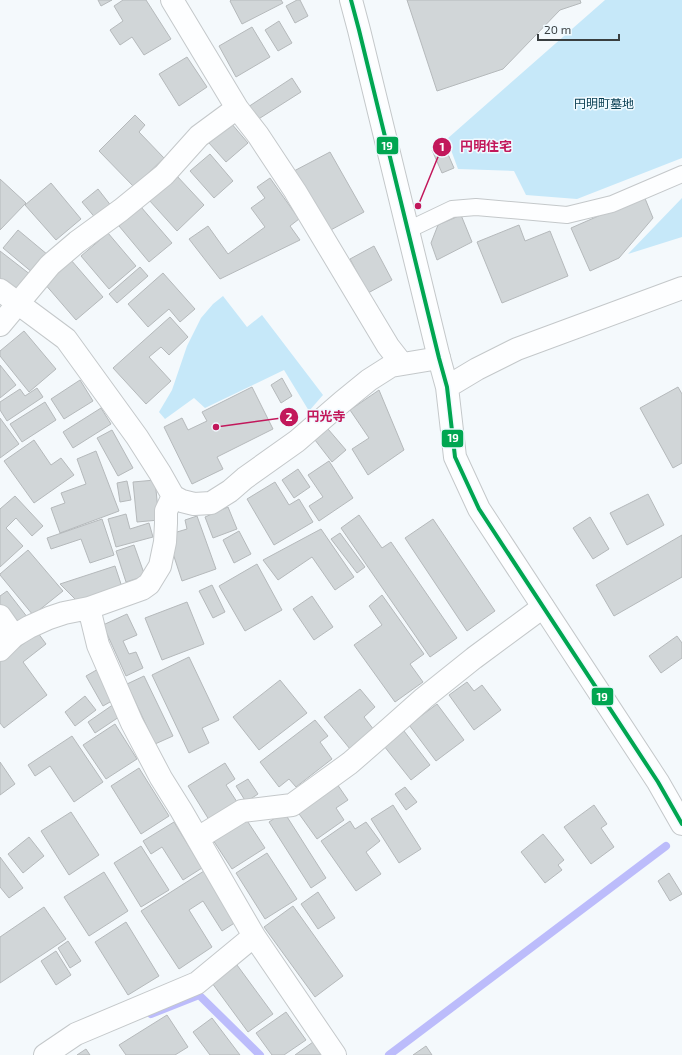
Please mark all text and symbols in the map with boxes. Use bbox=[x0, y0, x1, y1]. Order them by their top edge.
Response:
scale bar bbox=[538, 16, 619, 42]
text: 20 m bbox=[544, 22, 571, 36]
park label: 円明町墓地 bbox=[574, 96, 634, 110]
callout: 円明住宅 bbox=[432, 134, 520, 159]
line badge: 19 bbox=[376, 136, 399, 155]
text: 円明住宅 bbox=[460, 138, 512, 154]
text: 19 bbox=[381, 139, 393, 152]
text: 1 bbox=[439, 139, 445, 153]
callout: 円光寺 bbox=[279, 404, 354, 429]
text: 円光寺 bbox=[306, 408, 346, 424]
text: 2 bbox=[286, 409, 293, 423]
line badge: 19 bbox=[441, 429, 464, 448]
text: 19 bbox=[447, 431, 459, 444]
line badge: 19 bbox=[591, 687, 614, 706]
text: 19 bbox=[596, 690, 608, 703]

